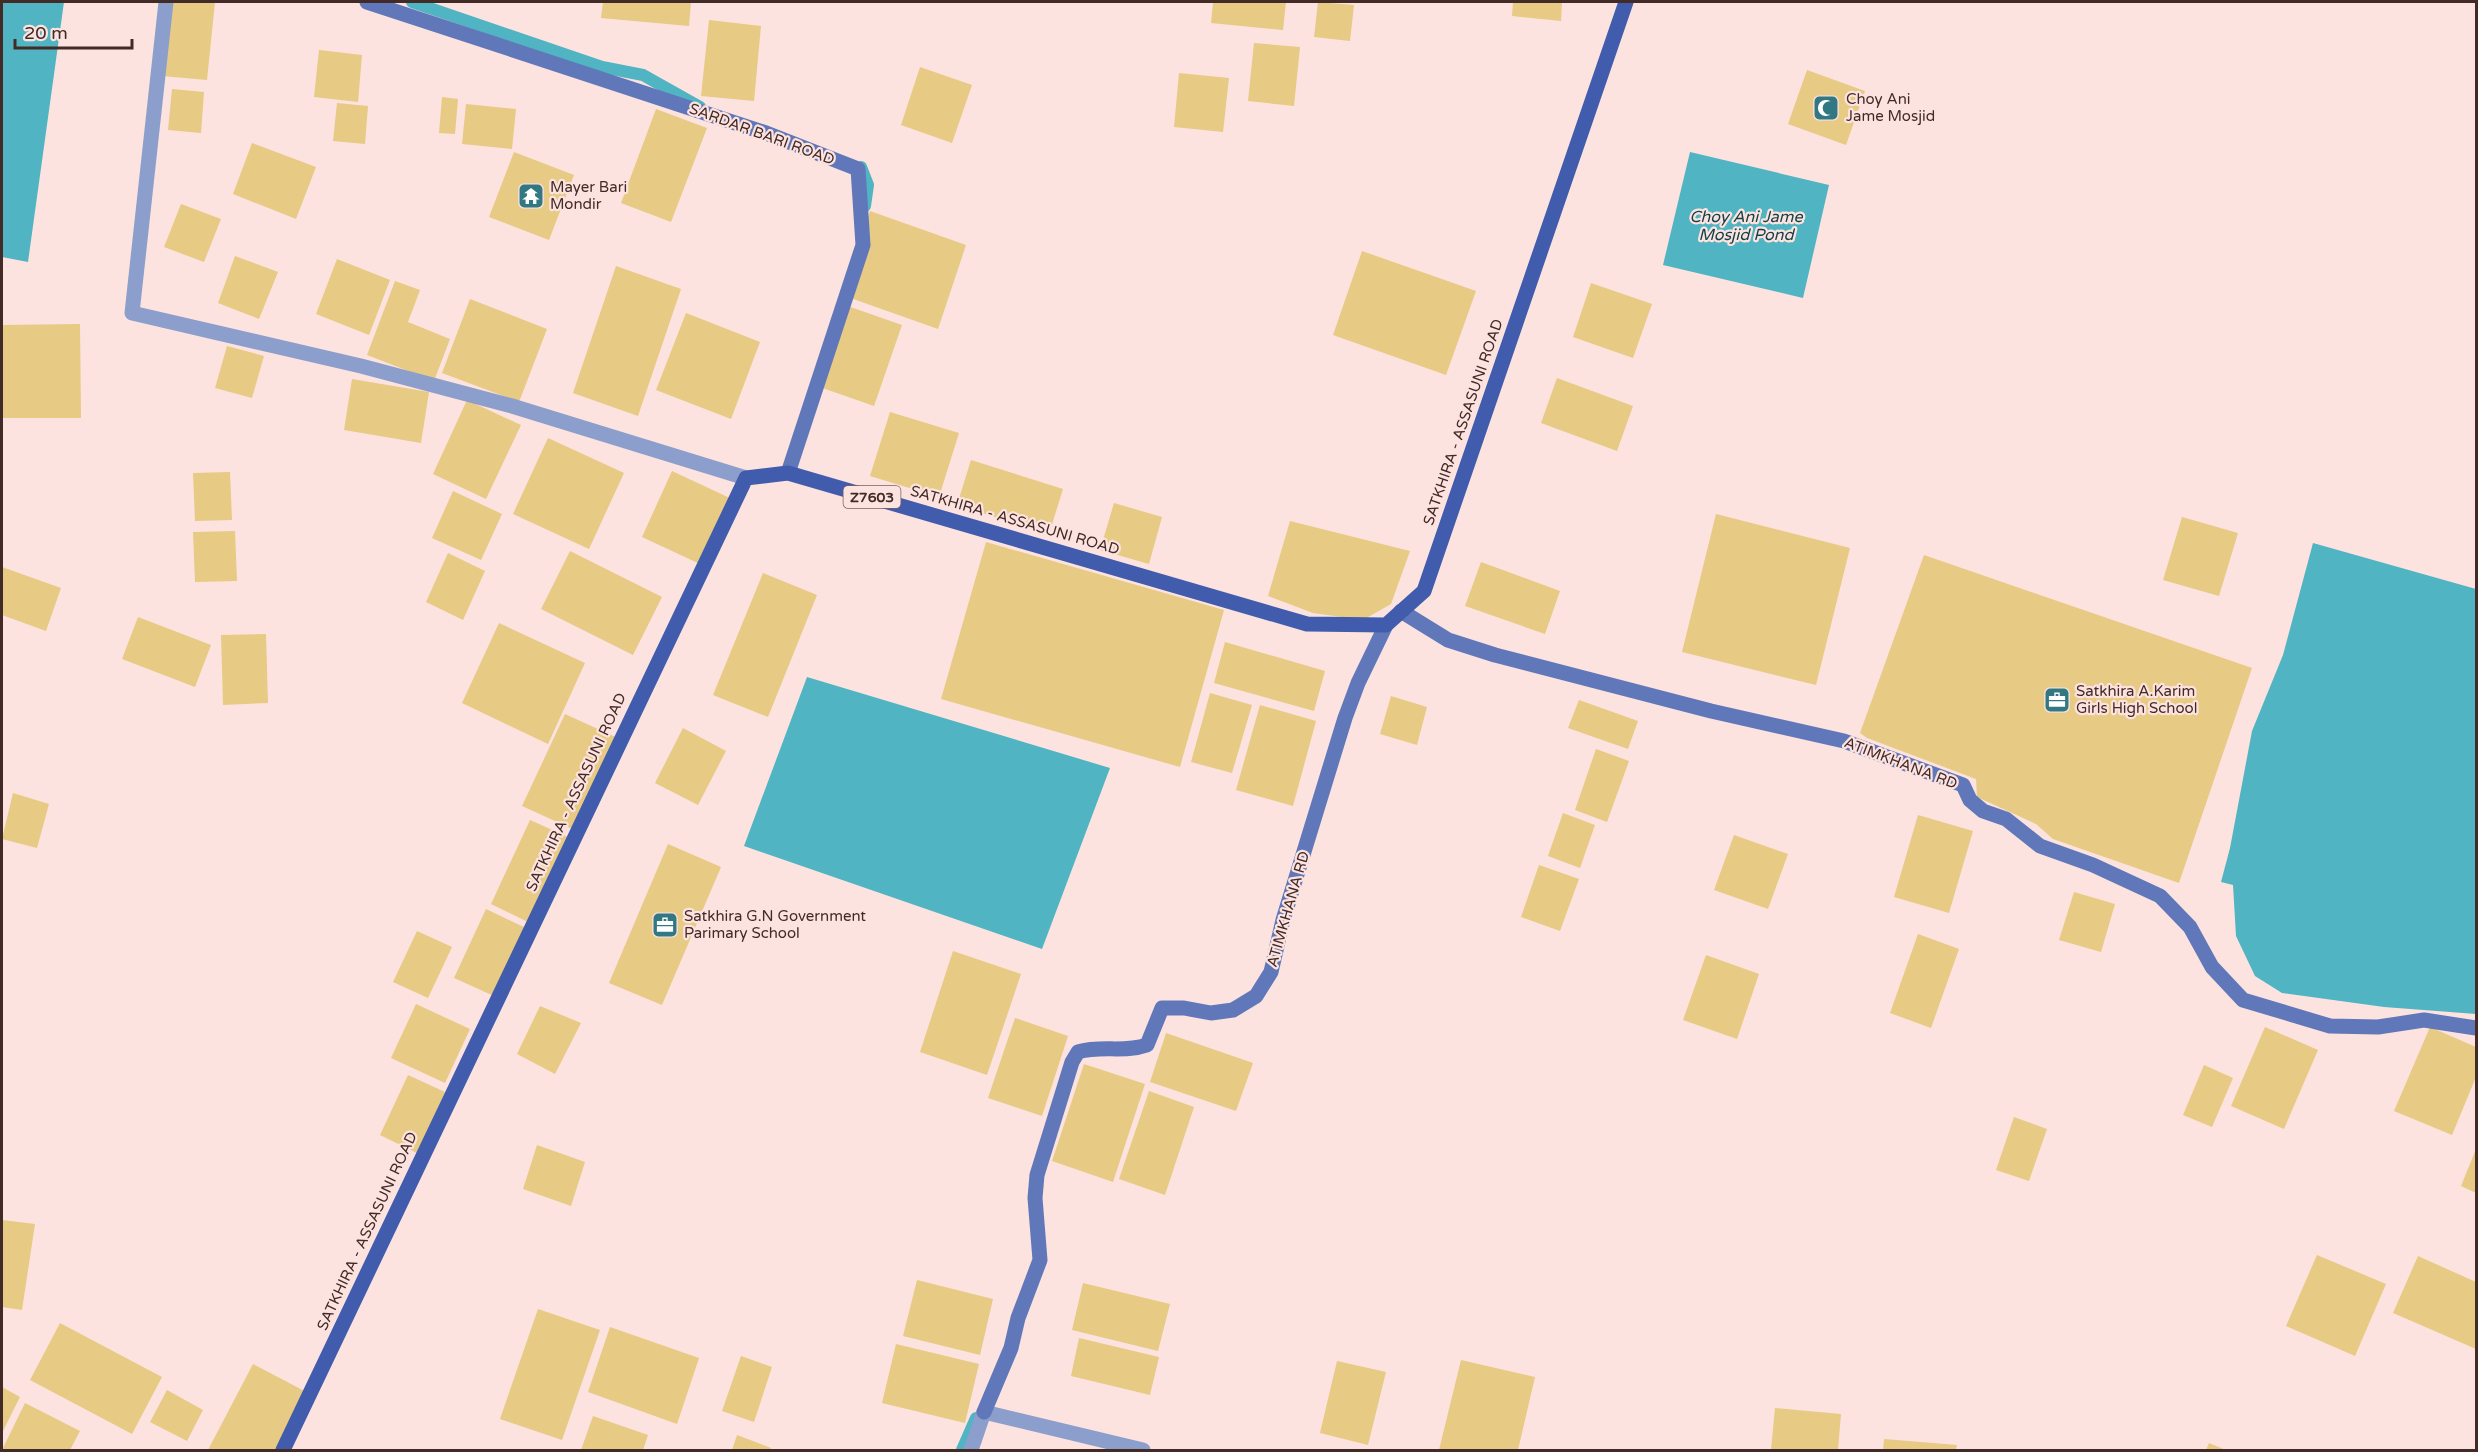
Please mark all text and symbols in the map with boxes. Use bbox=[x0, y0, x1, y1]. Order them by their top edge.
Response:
scale bar bbox=[15, 12, 132, 50]
text: 20 m bbox=[24, 22, 68, 44]
place label: Choy Ani Jame Mosjid bbox=[1846, 90, 1935, 125]
mosque icon: Choy Ani Jame Mosjid bbox=[1811, 93, 1841, 123]
street label: SARDAR BARI ROAD bbox=[687, 99, 837, 169]
place label: Mayer Bari Mondir bbox=[550, 178, 627, 213]
temple icon: Mayer Bari Mondir bbox=[516, 181, 546, 211]
water label: Choy Ani Jame Mosjid Pond bbox=[1689, 207, 1804, 245]
street label: SATKHIRA - ASSASUNI ROAD bbox=[1419, 317, 1507, 527]
street label: SATKHIRA - ASSASUNI ROAD bbox=[908, 481, 1122, 559]
road number: Z7603 bbox=[844, 486, 900, 508]
place label: Satkhira A.Karim Girls High School bbox=[2076, 682, 2197, 717]
office icon: Satkhira A.Karim Girls High School bbox=[2042, 685, 2072, 715]
street label: SATKHIRA - ASSASUNI ROAD bbox=[522, 690, 630, 894]
street label: ATIMKHANA RD bbox=[1842, 733, 1960, 793]
street label: ATIMKHANA RD bbox=[1263, 849, 1313, 969]
place label: Satkhira G.N Government Parimary School bbox=[684, 907, 866, 942]
office icon: Satkhira G.N Government Parimary School bbox=[650, 910, 680, 940]
street label: SATKHIRA - ASSASUNI ROAD bbox=[313, 1129, 421, 1333]

